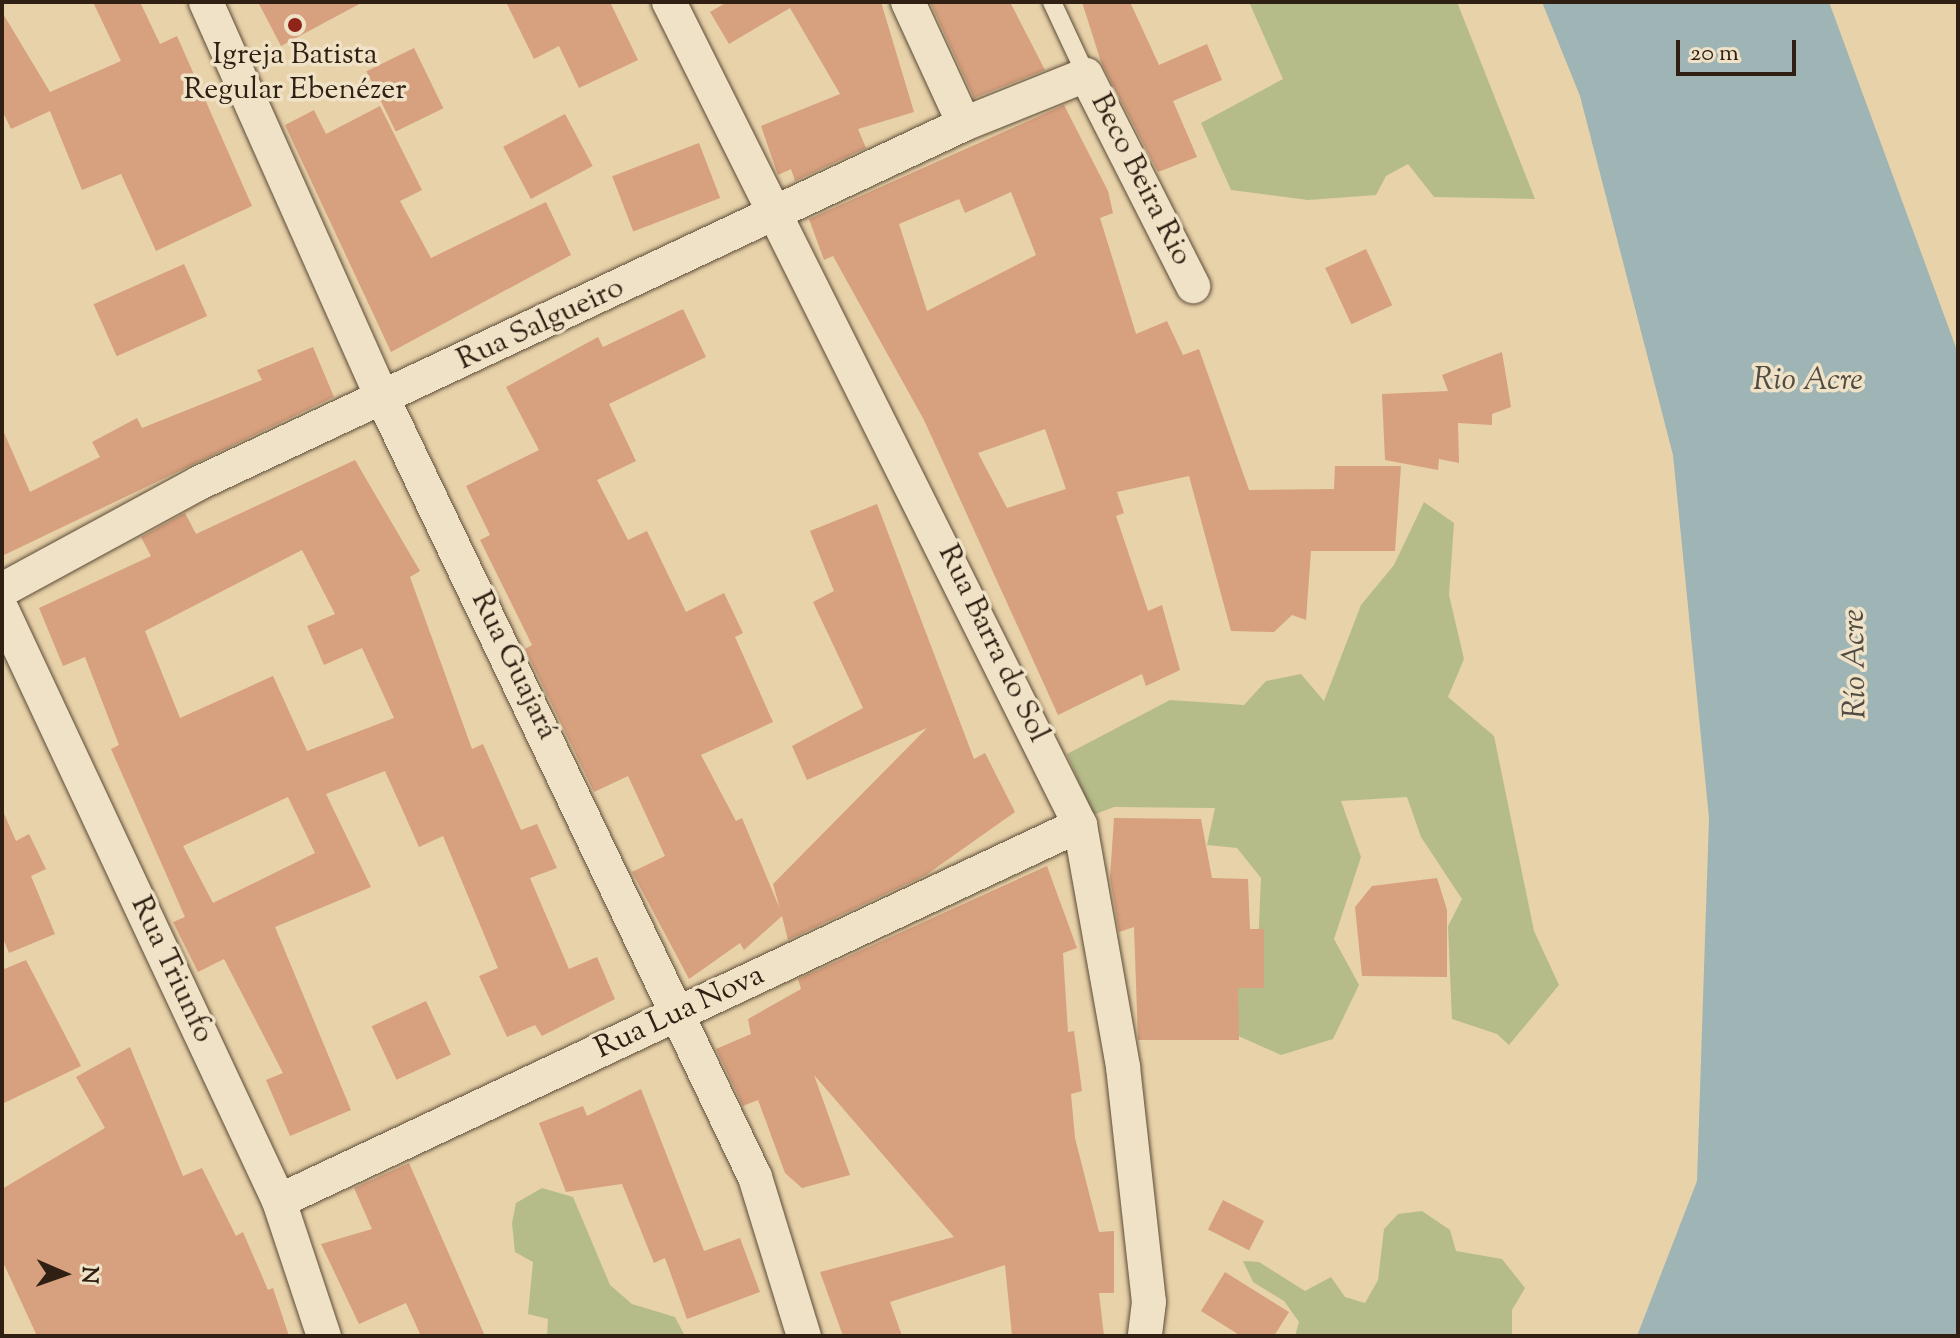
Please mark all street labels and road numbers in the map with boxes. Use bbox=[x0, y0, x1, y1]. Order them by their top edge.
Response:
street label: Beco Beira Rio bbox=[1081, 88, 1199, 272]
street label: Rua Salgueiro bbox=[452, 271, 630, 379]
street label: Rua Barra do Sol bbox=[929, 539, 1055, 749]
street label: Rua Guajará bbox=[462, 586, 564, 746]
street label: Rua Triunfo bbox=[121, 891, 221, 1049]
street label: Rua Lua Nova bbox=[590, 958, 770, 1068]

